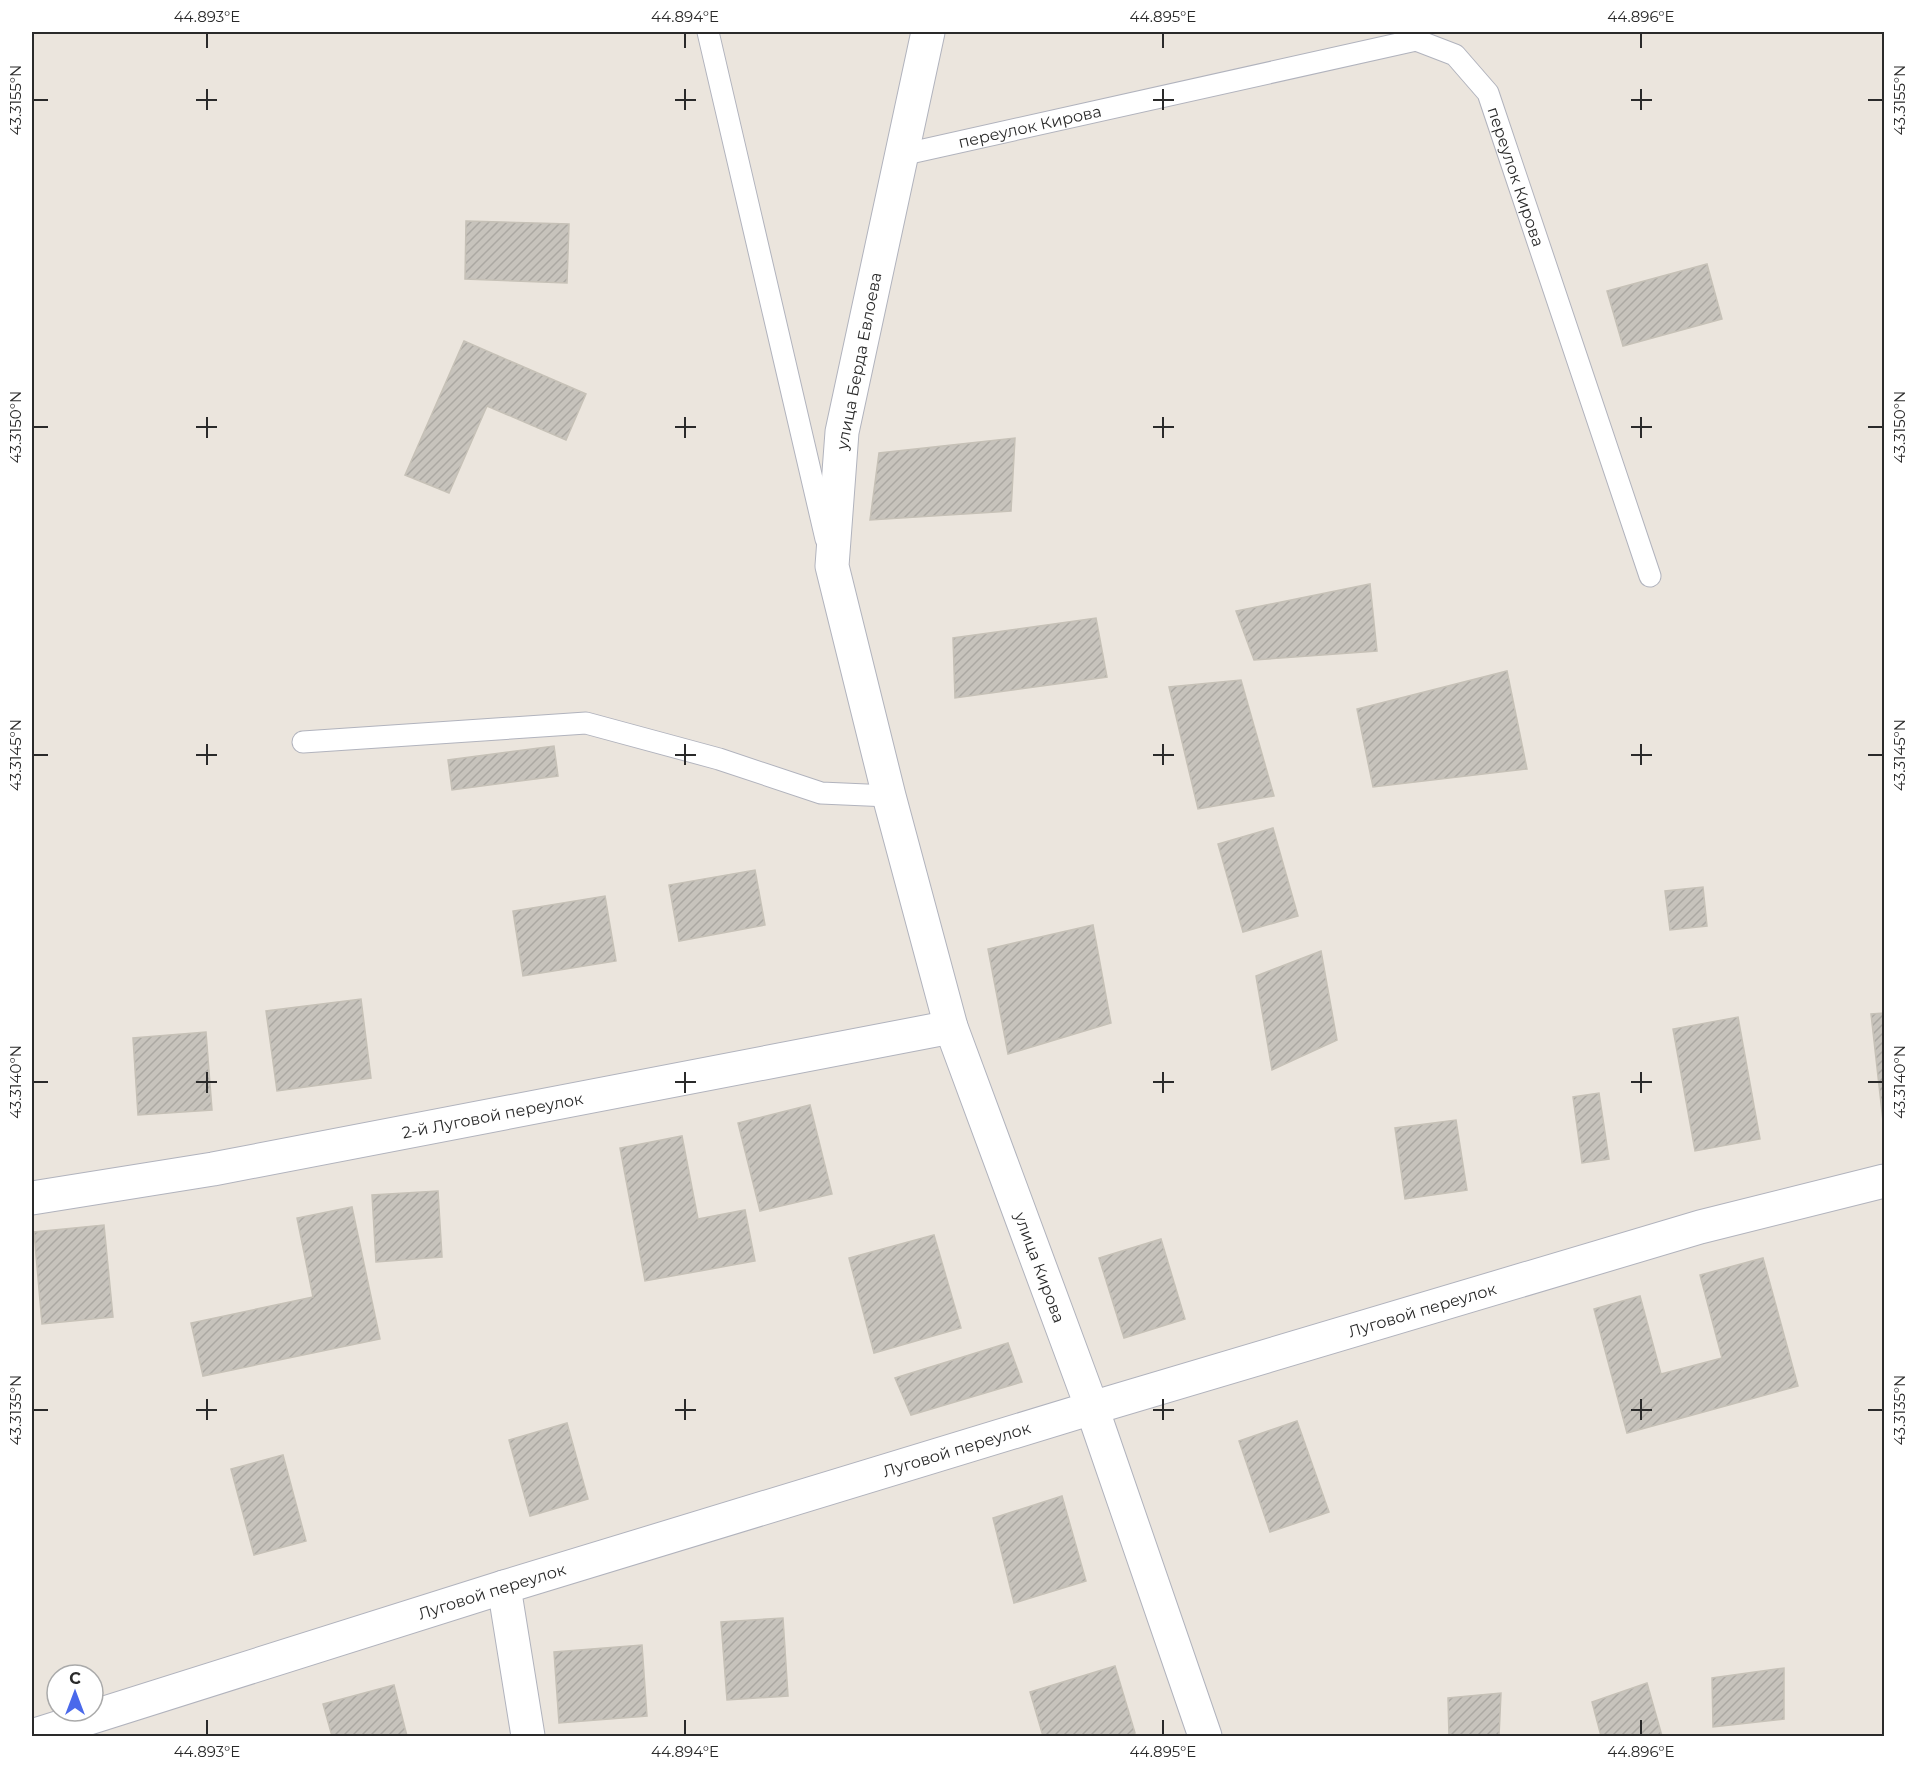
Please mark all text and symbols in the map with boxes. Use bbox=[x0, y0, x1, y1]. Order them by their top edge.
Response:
text: 44.893°E bbox=[174, 7, 240, 26]
text: 44.894°E bbox=[651, 7, 719, 26]
text: 44.895°E bbox=[1130, 7, 1196, 26]
text: 44.896°E bbox=[1607, 7, 1675, 26]
text: 43.3155°N bbox=[6, 65, 25, 135]
text: 43.3155°N bbox=[1890, 65, 1909, 135]
street label: переулок Кирова bbox=[956, 101, 1103, 151]
street label: переулок Кирова bbox=[1484, 104, 1548, 249]
street label: улица Берда Евлоева bbox=[832, 271, 886, 452]
text: 43.3150°N bbox=[6, 391, 25, 463]
text: 43.3150°N bbox=[1890, 391, 1909, 463]
text: 43.3145°N bbox=[6, 719, 25, 791]
text: 43.3145°N bbox=[1890, 719, 1909, 791]
text: 43.3140°N bbox=[6, 1045, 25, 1119]
text: 43.3140°N bbox=[1890, 1045, 1909, 1119]
street label: 2-й Луговой переулок bbox=[400, 1088, 585, 1142]
street label: улица Кирова bbox=[1010, 1209, 1069, 1325]
street label: Луговой переулок bbox=[1346, 1279, 1499, 1341]
text: 43.3135°N bbox=[6, 1375, 25, 1445]
text: 43.3135°N bbox=[1890, 1375, 1909, 1445]
street label: Луговой переулок bbox=[880, 1418, 1033, 1481]
street label: Луговой переулок bbox=[416, 1559, 569, 1623]
north arrow bbox=[45, 1663, 105, 1723]
text: С bbox=[69, 1669, 81, 1688]
text: 44.893°E bbox=[174, 1742, 240, 1761]
text: 44.894°E bbox=[651, 1742, 719, 1761]
text: 44.895°E bbox=[1130, 1742, 1196, 1761]
text: 44.896°E bbox=[1607, 1742, 1675, 1761]

